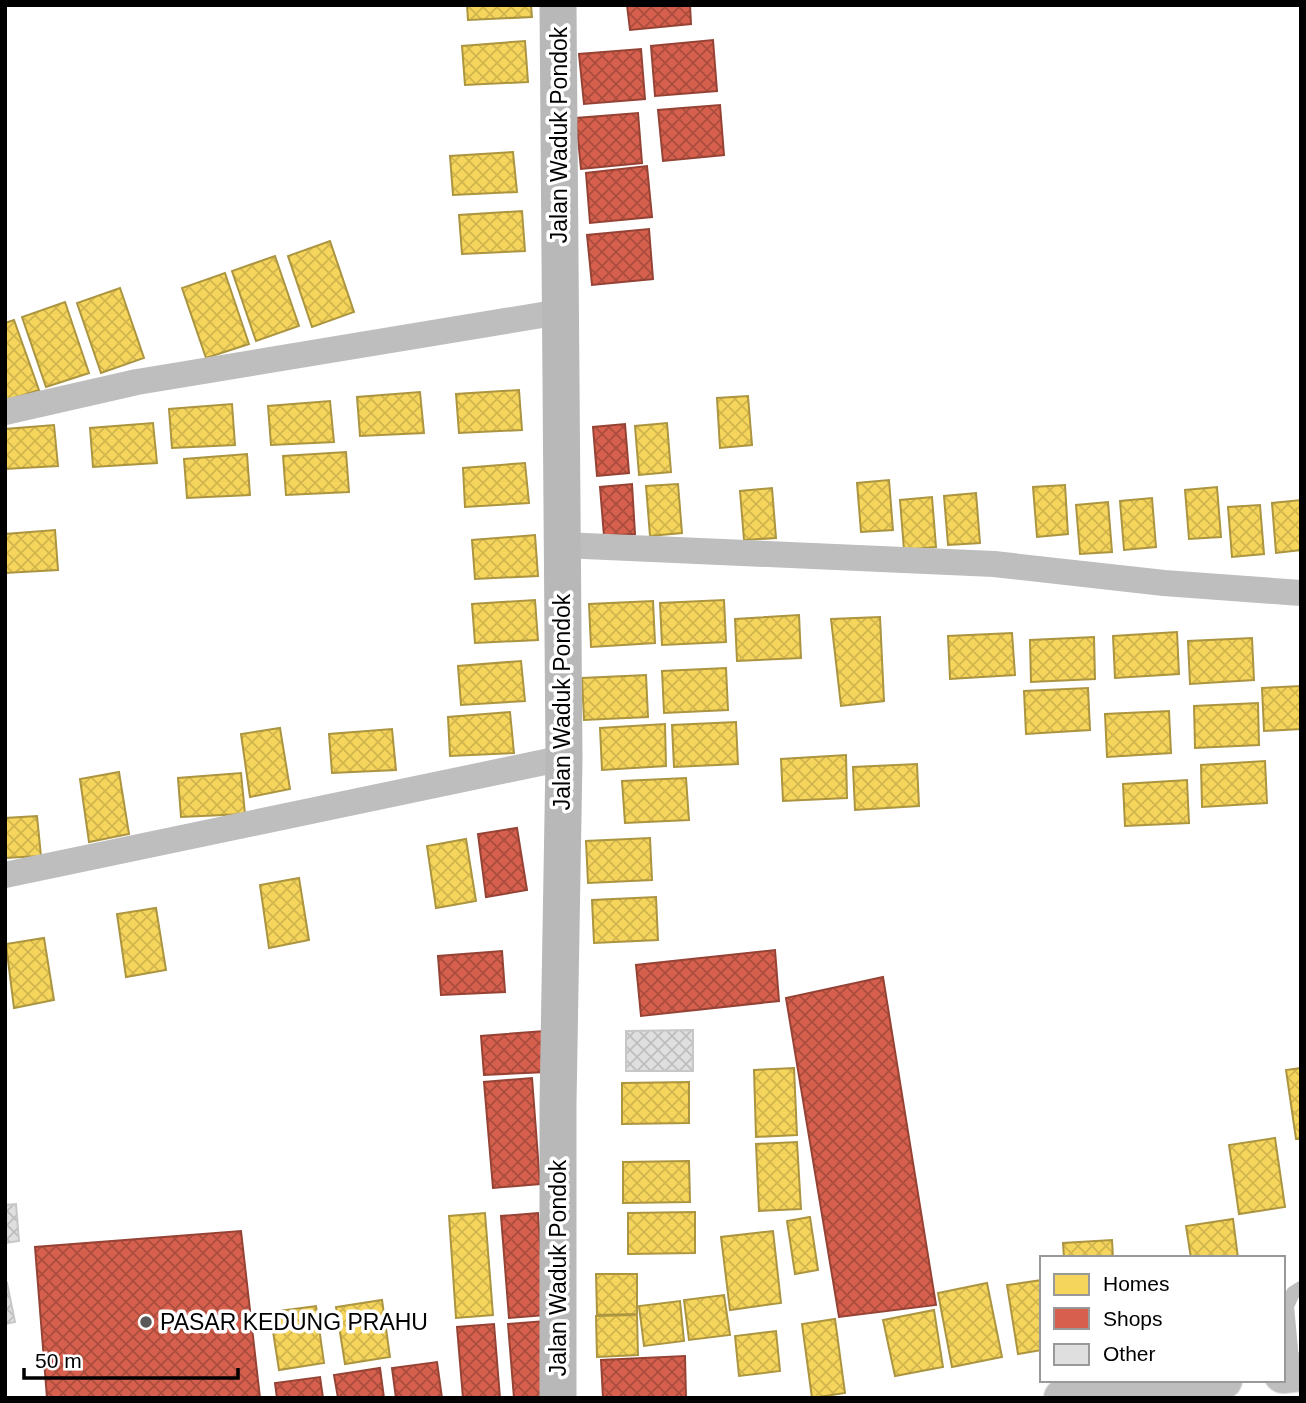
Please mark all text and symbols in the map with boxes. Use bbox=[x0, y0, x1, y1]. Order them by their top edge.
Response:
street label: Jalan Waduk Pondok bbox=[546, 26, 572, 243]
street label: Jalan Waduk Pondok bbox=[549, 593, 575, 810]
street label: Jalan Waduk Pondok bbox=[545, 1159, 571, 1376]
legend bbox=[1040, 1256, 1285, 1382]
text: Homes bbox=[1103, 1272, 1170, 1295]
text: Shops bbox=[1103, 1307, 1163, 1330]
place label: PASAR KEDUNG PRAHU bbox=[160, 1309, 428, 1335]
marker: PASAR KEDUNG PRAHU bbox=[138, 1314, 154, 1330]
scale bar bbox=[24, 1336, 238, 1380]
text: Other bbox=[1103, 1342, 1156, 1365]
text: 50 m bbox=[35, 1349, 82, 1372]

